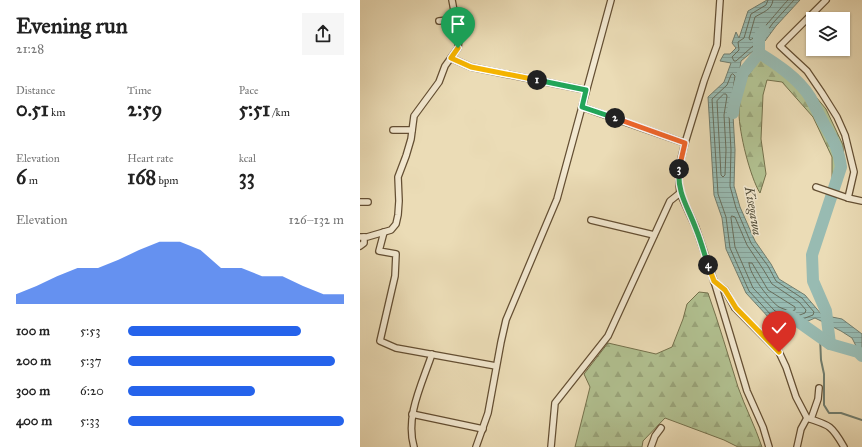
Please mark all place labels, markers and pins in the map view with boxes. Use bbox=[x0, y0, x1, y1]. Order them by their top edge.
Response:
pin bbox=[441, 7.0, 475, 48]
pin: 1 bbox=[527, 70, 547, 90]
pin: 2 bbox=[605, 108, 625, 128]
pin: 3 bbox=[669, 159, 689, 179]
pin: 4 bbox=[698, 255, 718, 275]
pin bbox=[762, 311, 796, 352]

